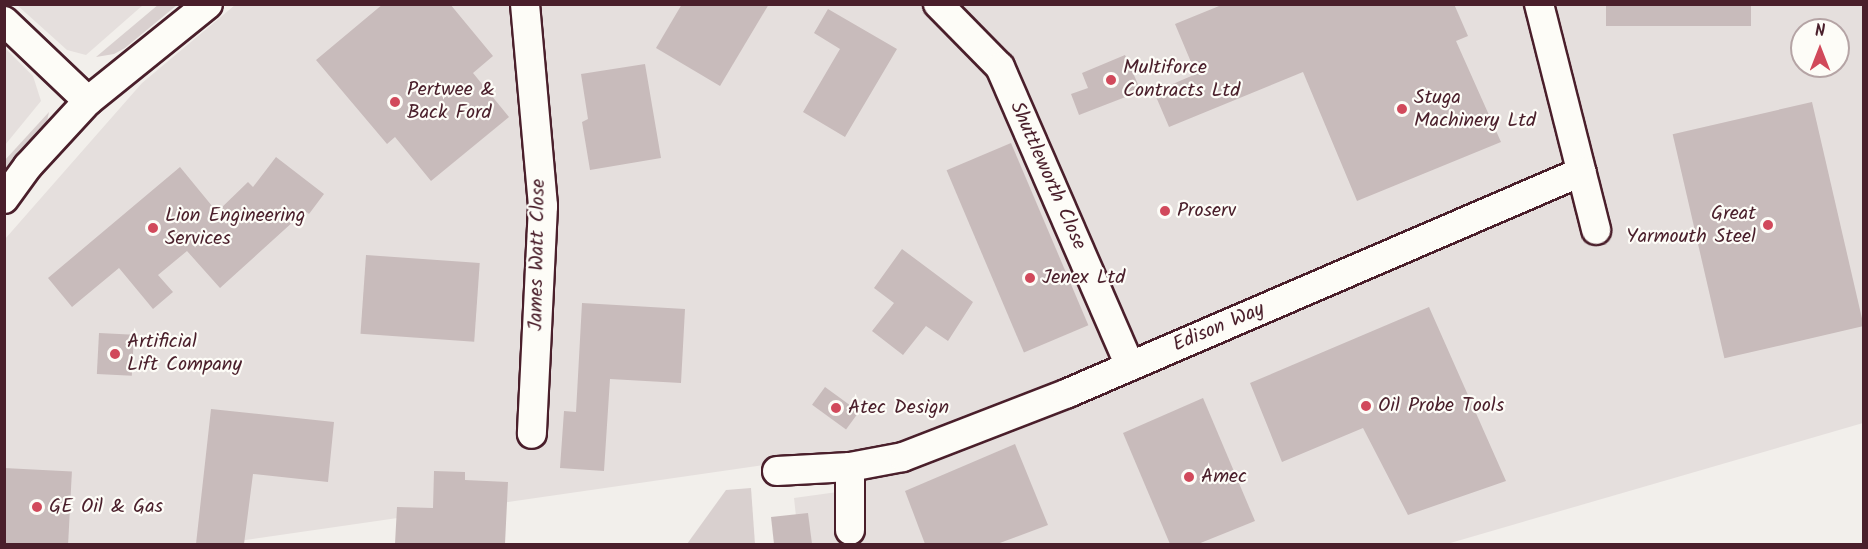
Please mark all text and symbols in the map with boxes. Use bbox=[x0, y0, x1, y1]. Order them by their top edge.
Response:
north arrow bbox=[1790, 18, 1850, 78]
text: N bbox=[1815, 19, 1825, 44]
place label: Multiforce Contracts Ltd bbox=[1123, 56, 1240, 103]
marker: Multiforce Contracts Ltd bbox=[1104, 73, 1118, 87]
place label: Pertwee & Back Ford bbox=[407, 78, 495, 125]
place label: Stuga Machinery Ltd bbox=[1414, 86, 1536, 133]
marker: Pertwee & Back Ford bbox=[388, 95, 402, 109]
street label: Shuttleworth Close bbox=[1004, 98, 1090, 254]
marker: Stuga Machinery Ltd bbox=[1395, 102, 1409, 116]
street label: James Watt Close bbox=[525, 179, 551, 331]
place label: Proserv bbox=[1177, 199, 1236, 223]
place label: Great Yarmouth Steel bbox=[1626, 202, 1756, 249]
place label: Lion Engineering Services bbox=[165, 204, 305, 251]
marker: Proserv bbox=[1158, 204, 1172, 218]
marker: Great Yarmouth Steel bbox=[1761, 218, 1775, 232]
marker: Lion Engineering Services bbox=[146, 221, 160, 235]
place label: Jenex Ltd bbox=[1042, 266, 1125, 290]
marker: Jenex Ltd bbox=[1023, 271, 1037, 285]
street label: Edison Way bbox=[1170, 298, 1268, 358]
place label: Artificial Lift Company bbox=[127, 330, 242, 377]
marker: Artificial Lift Company bbox=[108, 347, 122, 361]
place label: Oil Probe Tools bbox=[1378, 394, 1504, 418]
place label: Atec Design bbox=[848, 396, 949, 420]
marker: Oil Probe Tools bbox=[1359, 399, 1373, 413]
marker: Atec Design bbox=[829, 401, 843, 415]
place label: Amec bbox=[1201, 465, 1247, 489]
marker: Amec bbox=[1182, 470, 1196, 484]
place label: GE Oil & Gas bbox=[49, 495, 163, 519]
marker: GE Oil & Gas bbox=[30, 500, 44, 514]

